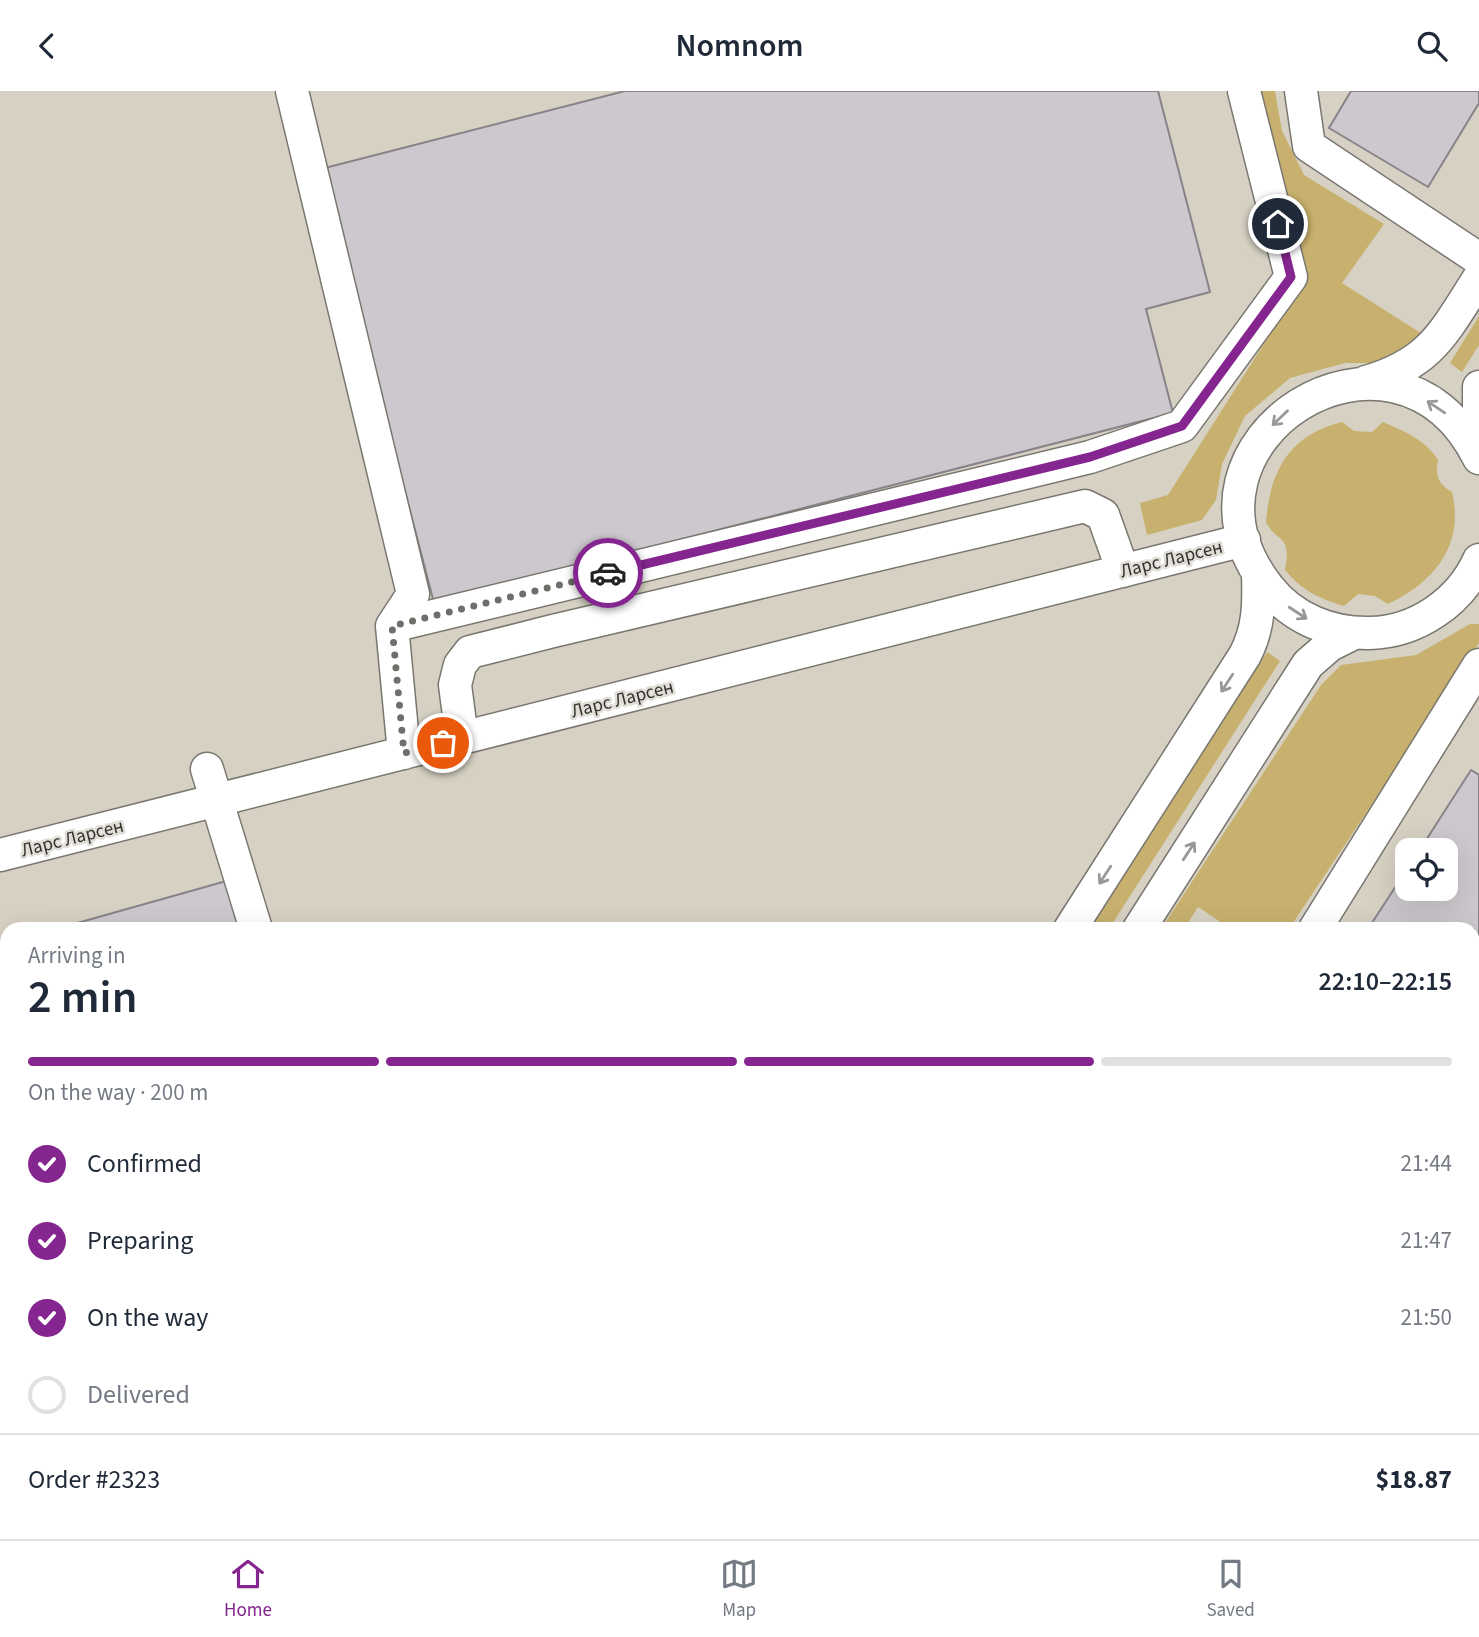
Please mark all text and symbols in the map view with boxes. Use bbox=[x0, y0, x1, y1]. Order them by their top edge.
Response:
text: Nomnom bbox=[675, 23, 804, 69]
icon: back bbox=[28, 27, 66, 65]
icon: search bbox=[1413, 27, 1451, 65]
pin bbox=[1248, 194, 1308, 254]
icon: home bbox=[1259, 205, 1297, 243]
one-way arrow bbox=[1426, 400, 1446, 414]
one-way arrow bbox=[1272, 409, 1289, 426]
street label: Ларс Ларсен bbox=[1117, 534, 1226, 585]
courier bbox=[573, 538, 643, 608]
icon: car bbox=[589, 554, 627, 592]
one-way arrow bbox=[1287, 606, 1307, 620]
one-way arrow bbox=[1220, 673, 1234, 693]
street label: Ларс Ларсен bbox=[568, 674, 677, 725]
pin bbox=[413, 713, 473, 773]
icon: bag bbox=[424, 724, 462, 762]
street label: Ларс Ларсен bbox=[18, 813, 127, 864]
map controls bbox=[1395, 838, 1458, 901]
button: locate bbox=[1395, 838, 1458, 901]
one-way arrow bbox=[1181, 842, 1196, 861]
one-way arrow bbox=[1098, 865, 1112, 884]
text: Arriving in bbox=[28, 939, 126, 972]
text: 22:10–22:15 bbox=[1319, 963, 1452, 1000]
text: 2 min bbox=[28, 965, 137, 1030]
text: On the way · 200 m bbox=[28, 1076, 208, 1109]
icon: check bbox=[28, 1145, 66, 1183]
text: Confirmed bbox=[87, 1145, 202, 1182]
text: 21:44 bbox=[1401, 1147, 1452, 1180]
icon: check bbox=[28, 1222, 66, 1260]
text: Preparing bbox=[87, 1222, 193, 1259]
text: 21:47 bbox=[1401, 1224, 1452, 1257]
icon: check bbox=[28, 1299, 66, 1337]
text: On the way bbox=[87, 1299, 208, 1336]
text: 21:50 bbox=[1401, 1301, 1452, 1334]
text: Delivered bbox=[87, 1376, 190, 1413]
text: Order #2323 bbox=[28, 1461, 160, 1498]
text: $18.87 bbox=[1376, 1461, 1452, 1498]
tab: Home bbox=[224, 1555, 272, 1624]
tab: Map bbox=[720, 1555, 758, 1624]
tab: Saved bbox=[1206, 1555, 1255, 1624]

